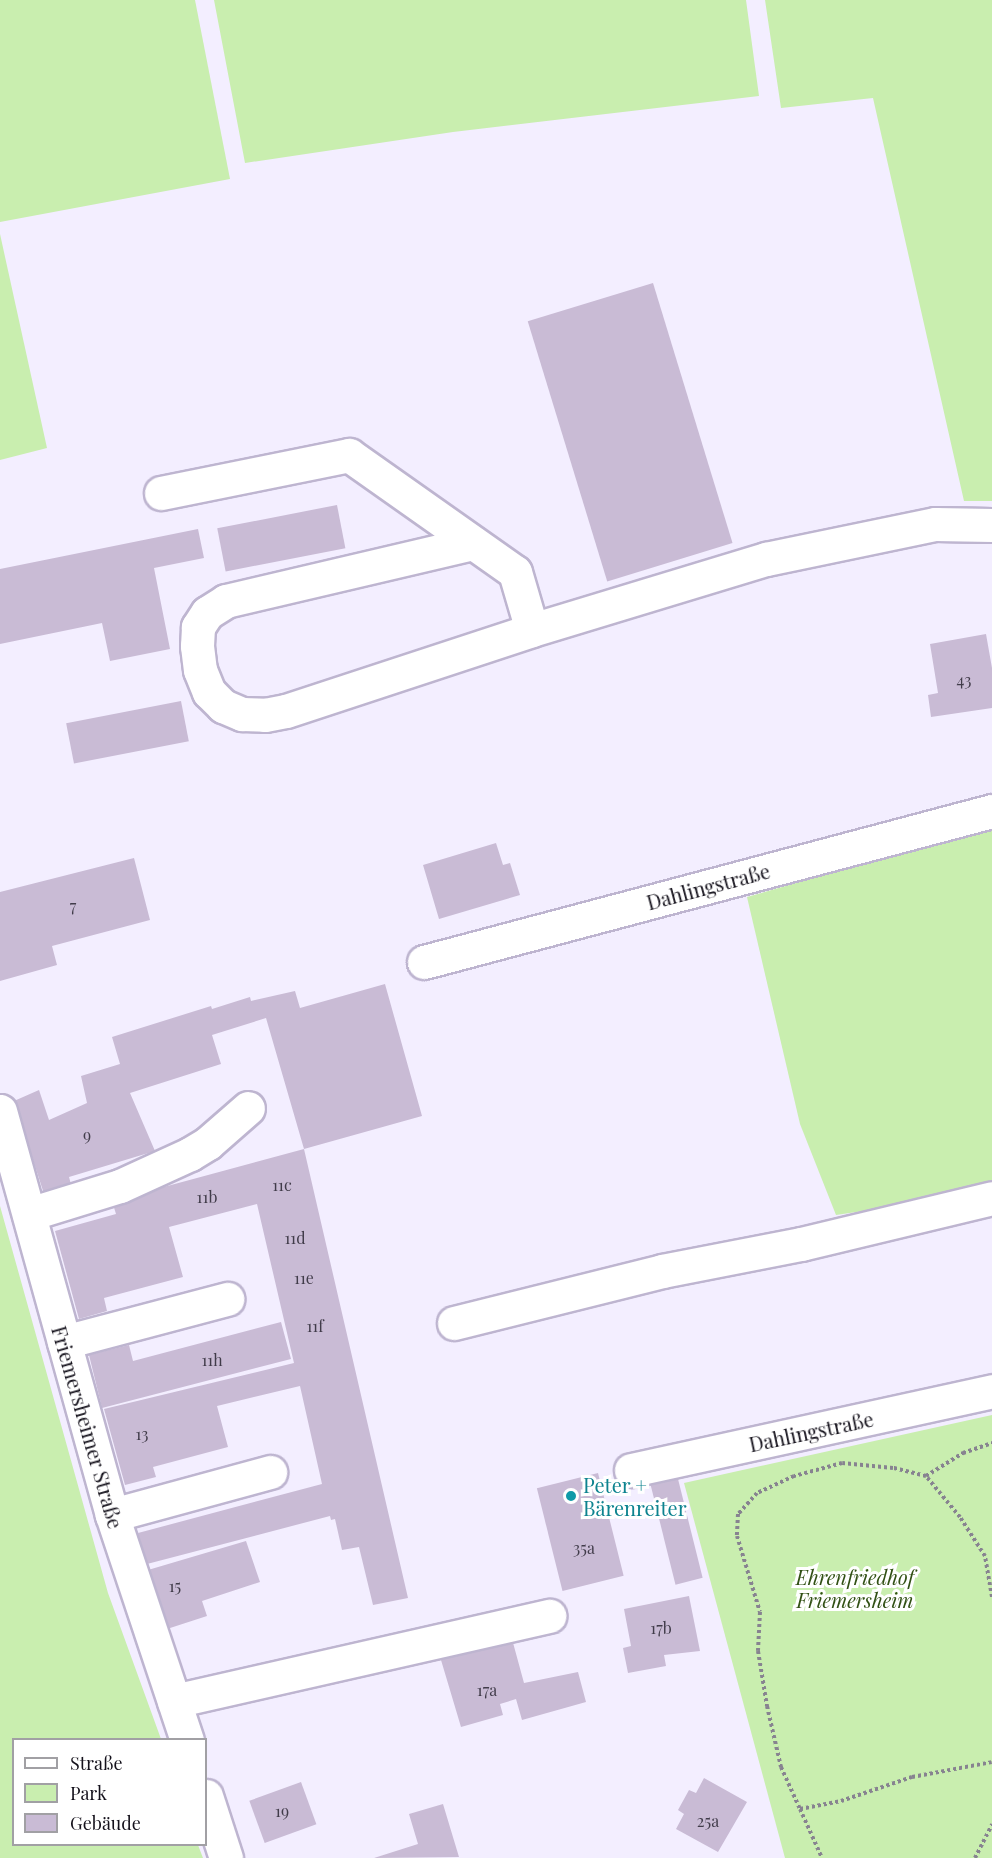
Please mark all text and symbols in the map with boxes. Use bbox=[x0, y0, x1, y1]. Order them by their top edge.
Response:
house number: 43 bbox=[957, 670, 971, 690]
street label: Dahlingstraße bbox=[644, 858, 772, 914]
house number: 7 bbox=[70, 896, 76, 916]
house number: 9 bbox=[83, 1125, 91, 1145]
house number: 11c bbox=[272, 1175, 292, 1195]
house number: 11b bbox=[197, 1187, 217, 1207]
house number: 11d bbox=[284, 1228, 306, 1248]
house number: 11e bbox=[294, 1268, 314, 1288]
house number: 11f bbox=[306, 1316, 324, 1336]
street label: Friemersheimer Straße bbox=[48, 1323, 128, 1531]
house number: 11h bbox=[201, 1350, 223, 1370]
street label: Dahlingstraße bbox=[747, 1406, 875, 1456]
house number: 13 bbox=[136, 1424, 148, 1444]
place label: Peter + Bärenreiter bbox=[583, 1472, 687, 1519]
marker: Peter + Bärenreiter bbox=[564, 1489, 578, 1503]
house number: 35a bbox=[573, 1538, 595, 1558]
park label: Ehrenfriedhof Friemersheim bbox=[796, 1564, 914, 1611]
house number: 15 bbox=[169, 1576, 181, 1596]
house number: 17b bbox=[650, 1618, 672, 1638]
house number: 17a bbox=[477, 1680, 497, 1700]
legend bbox=[12, 1738, 207, 1846]
text: Straße bbox=[70, 1751, 123, 1775]
text: Park bbox=[70, 1781, 107, 1805]
house number: 19 bbox=[275, 1801, 289, 1821]
text: Gebäude bbox=[70, 1811, 141, 1835]
house number: 25a bbox=[697, 1811, 719, 1831]

